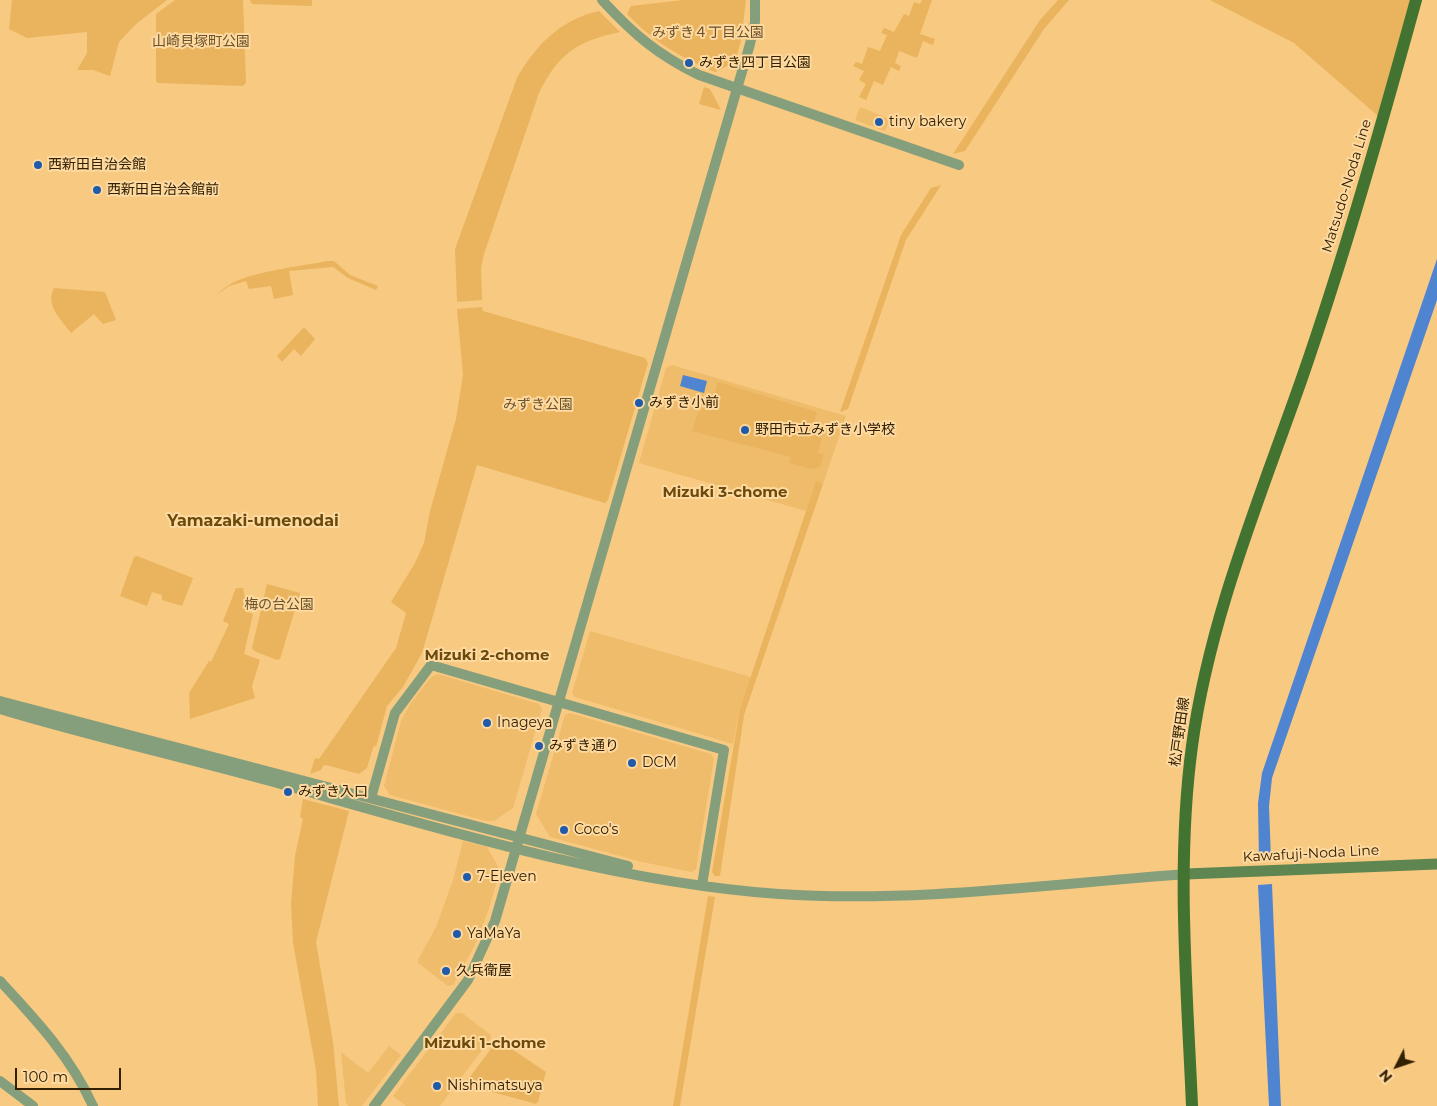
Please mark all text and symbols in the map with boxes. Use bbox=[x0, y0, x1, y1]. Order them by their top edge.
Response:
park label: みずき４丁目公園 bbox=[652, 25, 764, 41]
park label: 山崎貝塚町公園 bbox=[152, 34, 250, 50]
place label: みずき四丁目公園 bbox=[699, 55, 811, 71]
marker: みずき四丁目公園 bbox=[683, 57, 695, 69]
place label: tiny bakery bbox=[889, 114, 966, 130]
marker: tiny bakery bbox=[873, 116, 885, 128]
street label: Matsudo-Noda Line bbox=[1319, 117, 1375, 255]
place label: 西新田自治会館 bbox=[48, 157, 146, 173]
marker: 西新田自治会館 bbox=[32, 159, 44, 171]
place label: 西新田自治会館前 bbox=[107, 182, 219, 198]
marker: 西新田自治会館前 bbox=[91, 184, 103, 196]
place label: みずき小前 bbox=[649, 395, 719, 411]
park label: みずき公園 bbox=[503, 397, 573, 413]
marker: みずき小前 bbox=[633, 397, 645, 409]
place label: 野田市立みずき小学校 bbox=[755, 422, 895, 438]
marker: 野田市立みずき小学校 bbox=[739, 424, 751, 436]
district label: Mizuki 3-chome bbox=[662, 484, 788, 502]
district label: Yamazaki-umenodai bbox=[167, 511, 339, 531]
park label: 梅の台公園 bbox=[244, 597, 314, 613]
district label: Mizuki 2-chome bbox=[425, 647, 549, 665]
street label: 松戸野田線 bbox=[1167, 696, 1193, 768]
place label: Inageya bbox=[497, 715, 552, 731]
marker: Inageya bbox=[481, 717, 493, 729]
place label: みずき通り bbox=[549, 738, 619, 754]
marker: みずき通り bbox=[533, 740, 545, 752]
place label: DCM bbox=[642, 755, 677, 771]
marker: DCM bbox=[626, 757, 638, 769]
place label: みずき入口 bbox=[298, 784, 368, 800]
marker: みずき入口 bbox=[282, 786, 294, 798]
place label: Coco's bbox=[574, 822, 618, 838]
marker: Coco's bbox=[558, 824, 570, 836]
street label: Kawafuji-Noda Line bbox=[1242, 842, 1380, 866]
place label: 7-Eleven bbox=[477, 869, 537, 885]
marker: 7-Eleven bbox=[461, 871, 473, 883]
place label: YaMaYa bbox=[467, 926, 521, 942]
marker: YaMaYa bbox=[451, 928, 463, 940]
place label: 久兵衛屋 bbox=[456, 963, 512, 979]
marker: 久兵衛屋 bbox=[440, 965, 452, 977]
district label: Mizuki 1-chome bbox=[424, 1035, 546, 1053]
north arrow bbox=[1372, 1041, 1422, 1091]
scale bar bbox=[18, 1058, 124, 1090]
text: N bbox=[1375, 1066, 1396, 1086]
text: 100 m bbox=[23, 1067, 68, 1086]
place label: Nishimatsuya bbox=[447, 1078, 543, 1094]
marker: Nishimatsuya bbox=[431, 1080, 443, 1092]

